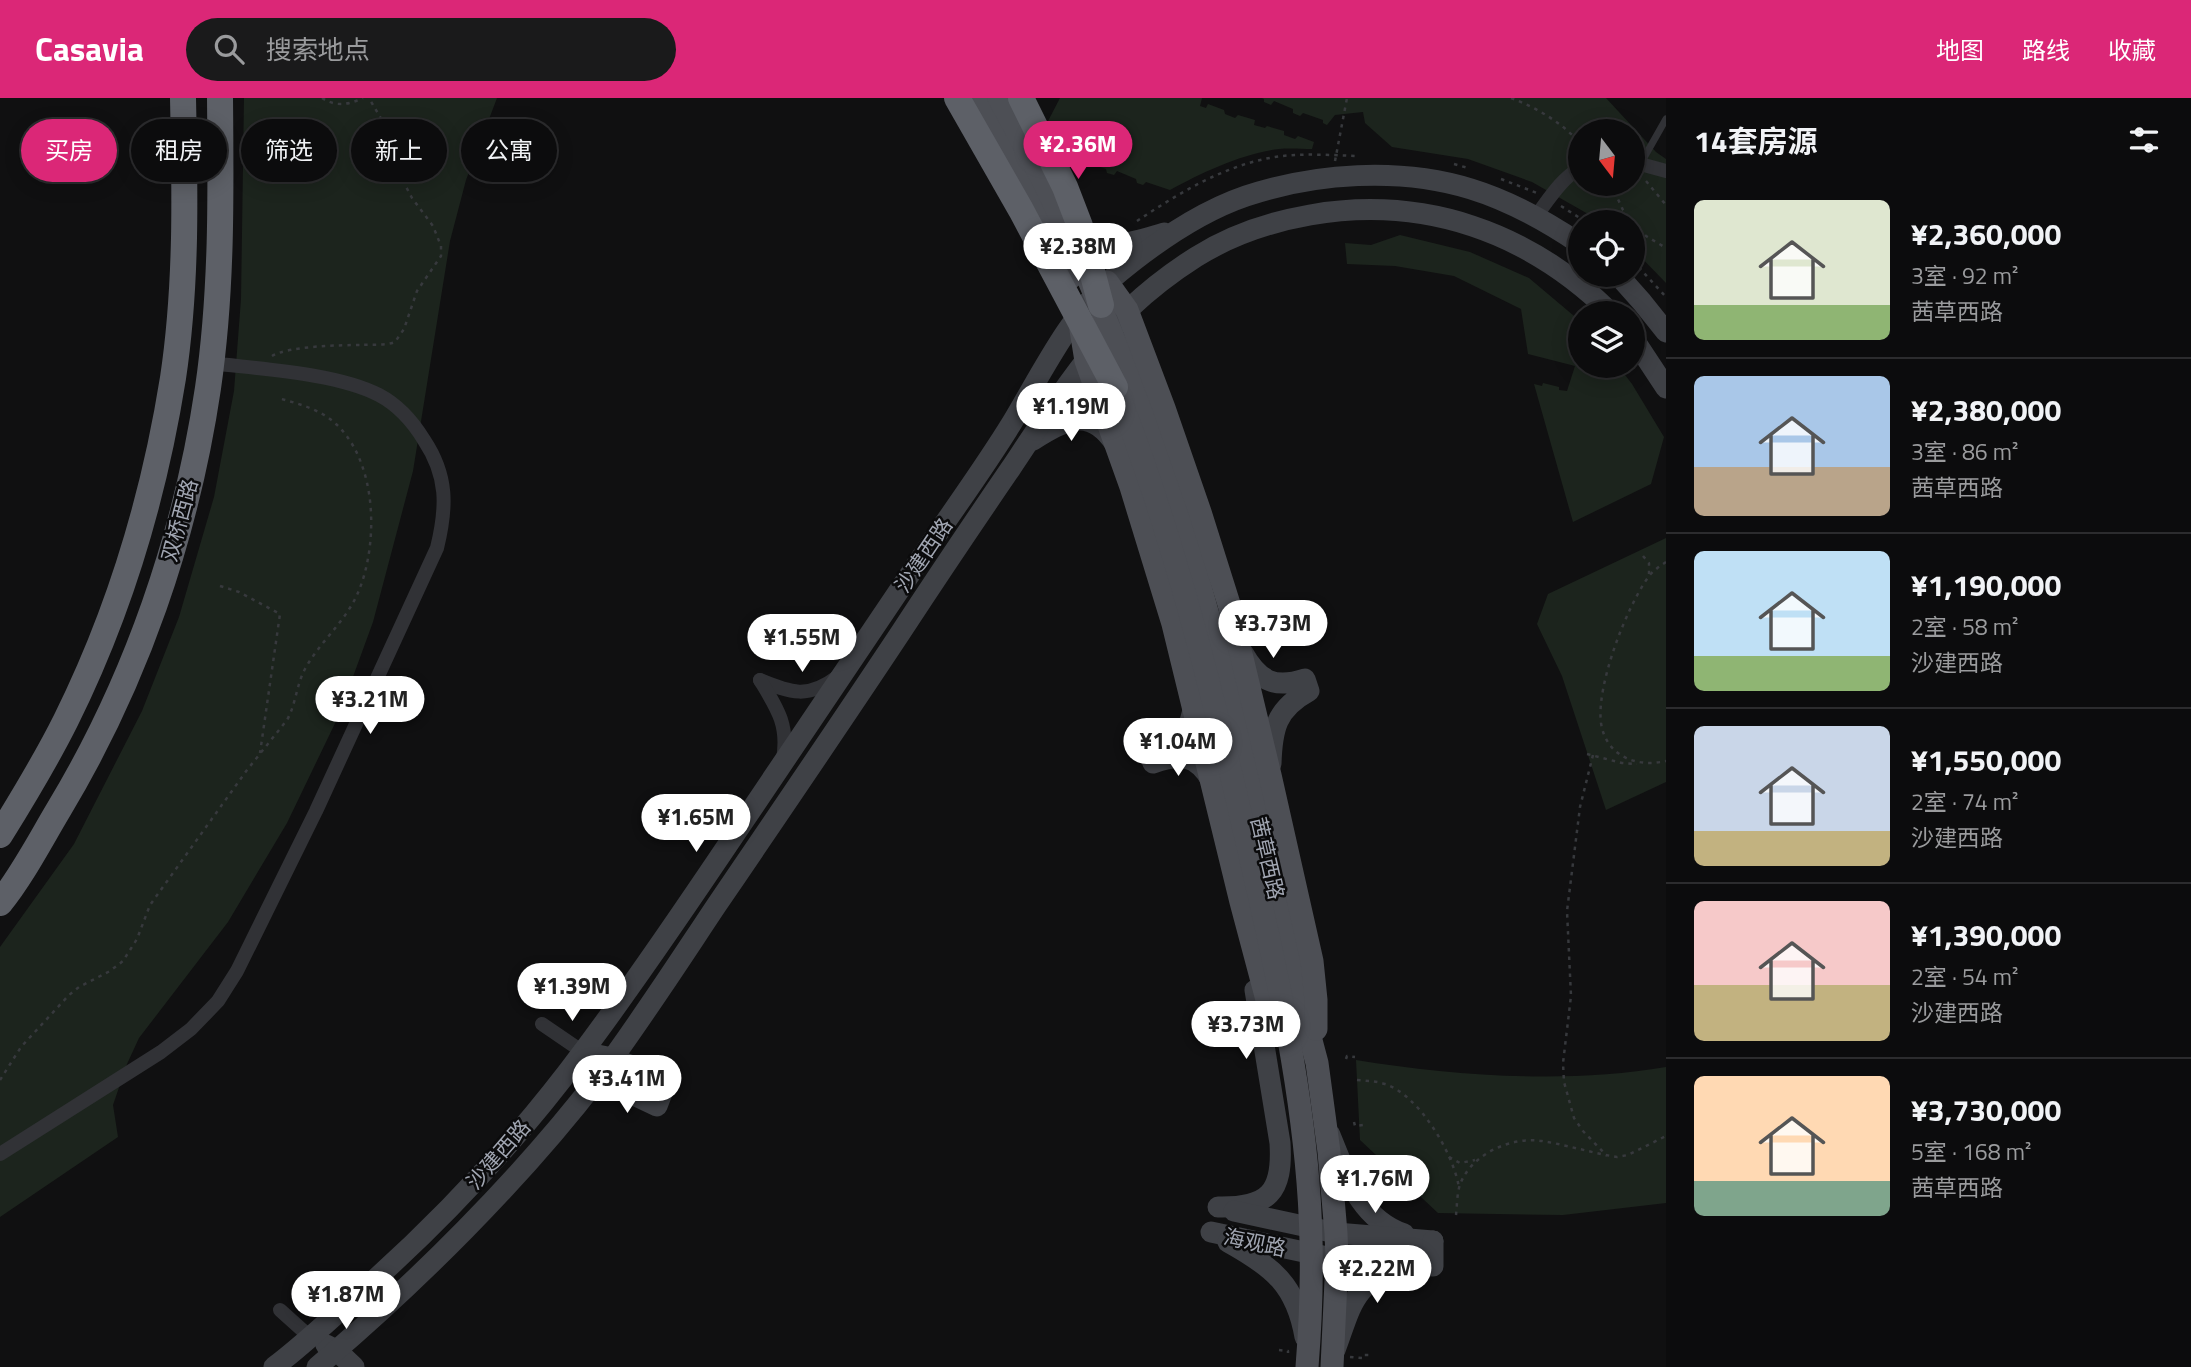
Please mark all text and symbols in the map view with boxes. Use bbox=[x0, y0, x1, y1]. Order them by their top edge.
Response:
search box bbox=[186, 18, 676, 81]
text: Casavia bbox=[35, 24, 144, 74]
icon: search bbox=[210, 30, 248, 68]
text: 搜索地点 bbox=[266, 30, 370, 69]
text: 地图 bbox=[1936, 32, 1984, 68]
text: 路线 bbox=[2022, 32, 2070, 68]
text: 收藏 bbox=[2108, 32, 2156, 68]
text: 14套房源 bbox=[1694, 118, 1818, 164]
chip: 买房 bbox=[21, 119, 117, 182]
chip: 租房 bbox=[131, 119, 227, 182]
chip: 筛选 bbox=[241, 119, 337, 182]
chip: 新上 bbox=[351, 119, 447, 182]
chip: 公寓 bbox=[461, 119, 557, 182]
north arrow bbox=[1568, 119, 1645, 196]
map controls bbox=[1568, 119, 1645, 378]
icon: filters bbox=[2125, 121, 2163, 159]
pin: ¥2.36M bbox=[1021, 122, 1135, 181]
text: ¥2.36M bbox=[1039, 126, 1117, 161]
button: locate bbox=[1568, 210, 1645, 287]
text: ¥2,360,000 bbox=[1911, 211, 2061, 257]
pin: ¥2.38M bbox=[1021, 223, 1135, 283]
text: ¥2.38M bbox=[1039, 228, 1117, 263]
icon: home bbox=[1750, 228, 1834, 312]
text: 3室 · 92 m² bbox=[1911, 258, 2018, 293]
text: 茜草西路 bbox=[1911, 294, 2003, 329]
button: layers bbox=[1568, 301, 1645, 378]
pin: ¥1.19M bbox=[1014, 384, 1128, 443]
text: ¥2,380,000 bbox=[1911, 387, 2061, 433]
text: ¥1.19M bbox=[1032, 388, 1110, 423]
icon: home bbox=[1750, 404, 1834, 488]
text: 3室 · 86 m² bbox=[1911, 434, 2018, 469]
text: 茜草西路 bbox=[1911, 470, 2003, 505]
street label: 双桥西路 bbox=[153, 475, 205, 565]
street label: 沙建西路 bbox=[886, 511, 960, 599]
text: ¥1,190,000 bbox=[1911, 562, 2061, 608]
icon: home bbox=[1750, 579, 1834, 663]
pin: ¥3.73M bbox=[1216, 601, 1330, 660]
text: ¥3.73M bbox=[1234, 605, 1312, 640]
text: 2室 · 58 m² bbox=[1911, 609, 2018, 644]
pin: ¥1.55M bbox=[745, 614, 859, 674]
text: ¥1.55M bbox=[763, 619, 841, 654]
text: 沙建西路 bbox=[1911, 645, 2003, 680]
pin: ¥3.21M bbox=[313, 676, 427, 736]
text: ¥3.21M bbox=[331, 681, 409, 716]
pin: ¥1.04M bbox=[1121, 718, 1235, 778]
text: ¥1.04M bbox=[1139, 723, 1217, 758]
text: ¥1,550,000 bbox=[1911, 737, 2061, 783]
icon: home bbox=[1750, 754, 1834, 838]
text: 2室 · 74 m² bbox=[1911, 784, 2018, 819]
pin: ¥1.65M bbox=[639, 794, 753, 854]
text: ¥1.65M bbox=[657, 799, 735, 834]
street label: 茜草西路 bbox=[1243, 813, 1293, 903]
text: 沙建西路 bbox=[1911, 820, 2003, 855]
text: ¥1,390,000 bbox=[1911, 912, 2061, 958]
icon: home bbox=[1750, 929, 1834, 1013]
text: 2室 · 54 m² bbox=[1911, 959, 2018, 994]
pin: ¥1.39M bbox=[515, 964, 629, 1023]
text: ¥1.39M bbox=[533, 968, 611, 1003]
text: 沙建西路 bbox=[1911, 995, 2003, 1030]
pin: ¥3.73M bbox=[1189, 1002, 1303, 1061]
text: ¥3.73M bbox=[1207, 1006, 1285, 1041]
pin: ¥3.41M bbox=[570, 1056, 684, 1115]
text: ¥3.41M bbox=[588, 1060, 666, 1095]
text: ¥3,730,000 bbox=[1911, 1087, 2061, 1133]
icon: home bbox=[1750, 1104, 1834, 1188]
street label: 沙建西路 bbox=[458, 1112, 538, 1196]
text: 5室 · 168 m² bbox=[1911, 1134, 2031, 1169]
pin: ¥1.76M bbox=[1318, 1156, 1432, 1215]
text: ¥1.76M bbox=[1336, 1160, 1414, 1195]
text: 茜草西路 bbox=[1911, 1170, 2003, 1205]
street label: 海观路 bbox=[1221, 1220, 1289, 1264]
pin: ¥2.22M bbox=[1320, 1246, 1434, 1305]
text: ¥2.22M bbox=[1338, 1250, 1416, 1285]
pin: ¥1.87M bbox=[289, 1272, 403, 1331]
text: ¥1.87M bbox=[307, 1276, 385, 1311]

